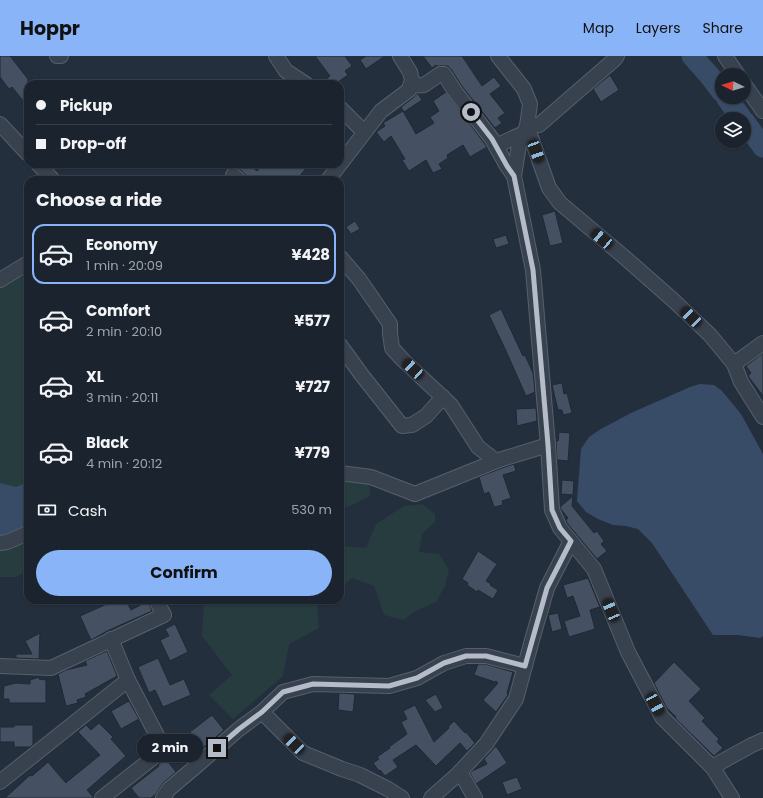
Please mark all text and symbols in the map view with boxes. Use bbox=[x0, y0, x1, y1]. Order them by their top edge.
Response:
text: Hoppr bbox=[20, 15, 80, 42]
text: Map bbox=[583, 18, 614, 38]
text: Layers bbox=[636, 18, 680, 38]
text: Share bbox=[702, 18, 743, 38]
north arrow bbox=[715, 68, 751, 104]
map controls bbox=[715, 68, 751, 148]
text: Pickup bbox=[60, 95, 112, 116]
route start bbox=[462, 103, 480, 121]
button: layers bbox=[715, 112, 751, 148]
text: Drop-off bbox=[60, 133, 126, 154]
car bbox=[526, 138, 546, 164]
text: Choose a ride bbox=[36, 187, 162, 212]
car bbox=[589, 227, 615, 251]
text: Economy bbox=[86, 234, 158, 255]
icon: car bbox=[38, 236, 74, 272]
text: ¥428 bbox=[291, 244, 330, 265]
text: 1 min · 20:09 bbox=[86, 256, 163, 275]
text: Comfort bbox=[86, 300, 150, 321]
icon: car bbox=[38, 302, 74, 338]
car bbox=[678, 304, 704, 330]
text: ¥577 bbox=[294, 310, 330, 331]
text: 2 min · 20:10 bbox=[86, 322, 162, 341]
car bbox=[400, 356, 426, 382]
text: XL bbox=[86, 366, 104, 387]
icon: car bbox=[38, 368, 74, 404]
text: ¥727 bbox=[295, 376, 330, 397]
text: 3 min · 20:11 bbox=[86, 388, 158, 407]
text: Black bbox=[86, 432, 129, 453]
icon: car bbox=[38, 434, 74, 470]
text: ¥779 bbox=[295, 442, 330, 463]
text: 4 min · 20:12 bbox=[86, 454, 162, 473]
icon: cash bbox=[36, 499, 58, 521]
text: Cash bbox=[68, 500, 107, 521]
text: 530 m bbox=[291, 500, 332, 519]
button: Confirm bbox=[36, 550, 332, 596]
car bbox=[601, 597, 621, 623]
car bbox=[644, 691, 666, 717]
car bbox=[281, 731, 307, 757]
callout: 2 min bbox=[137, 734, 203, 762]
text: 2 min bbox=[152, 738, 188, 757]
route end bbox=[208, 739, 226, 757]

